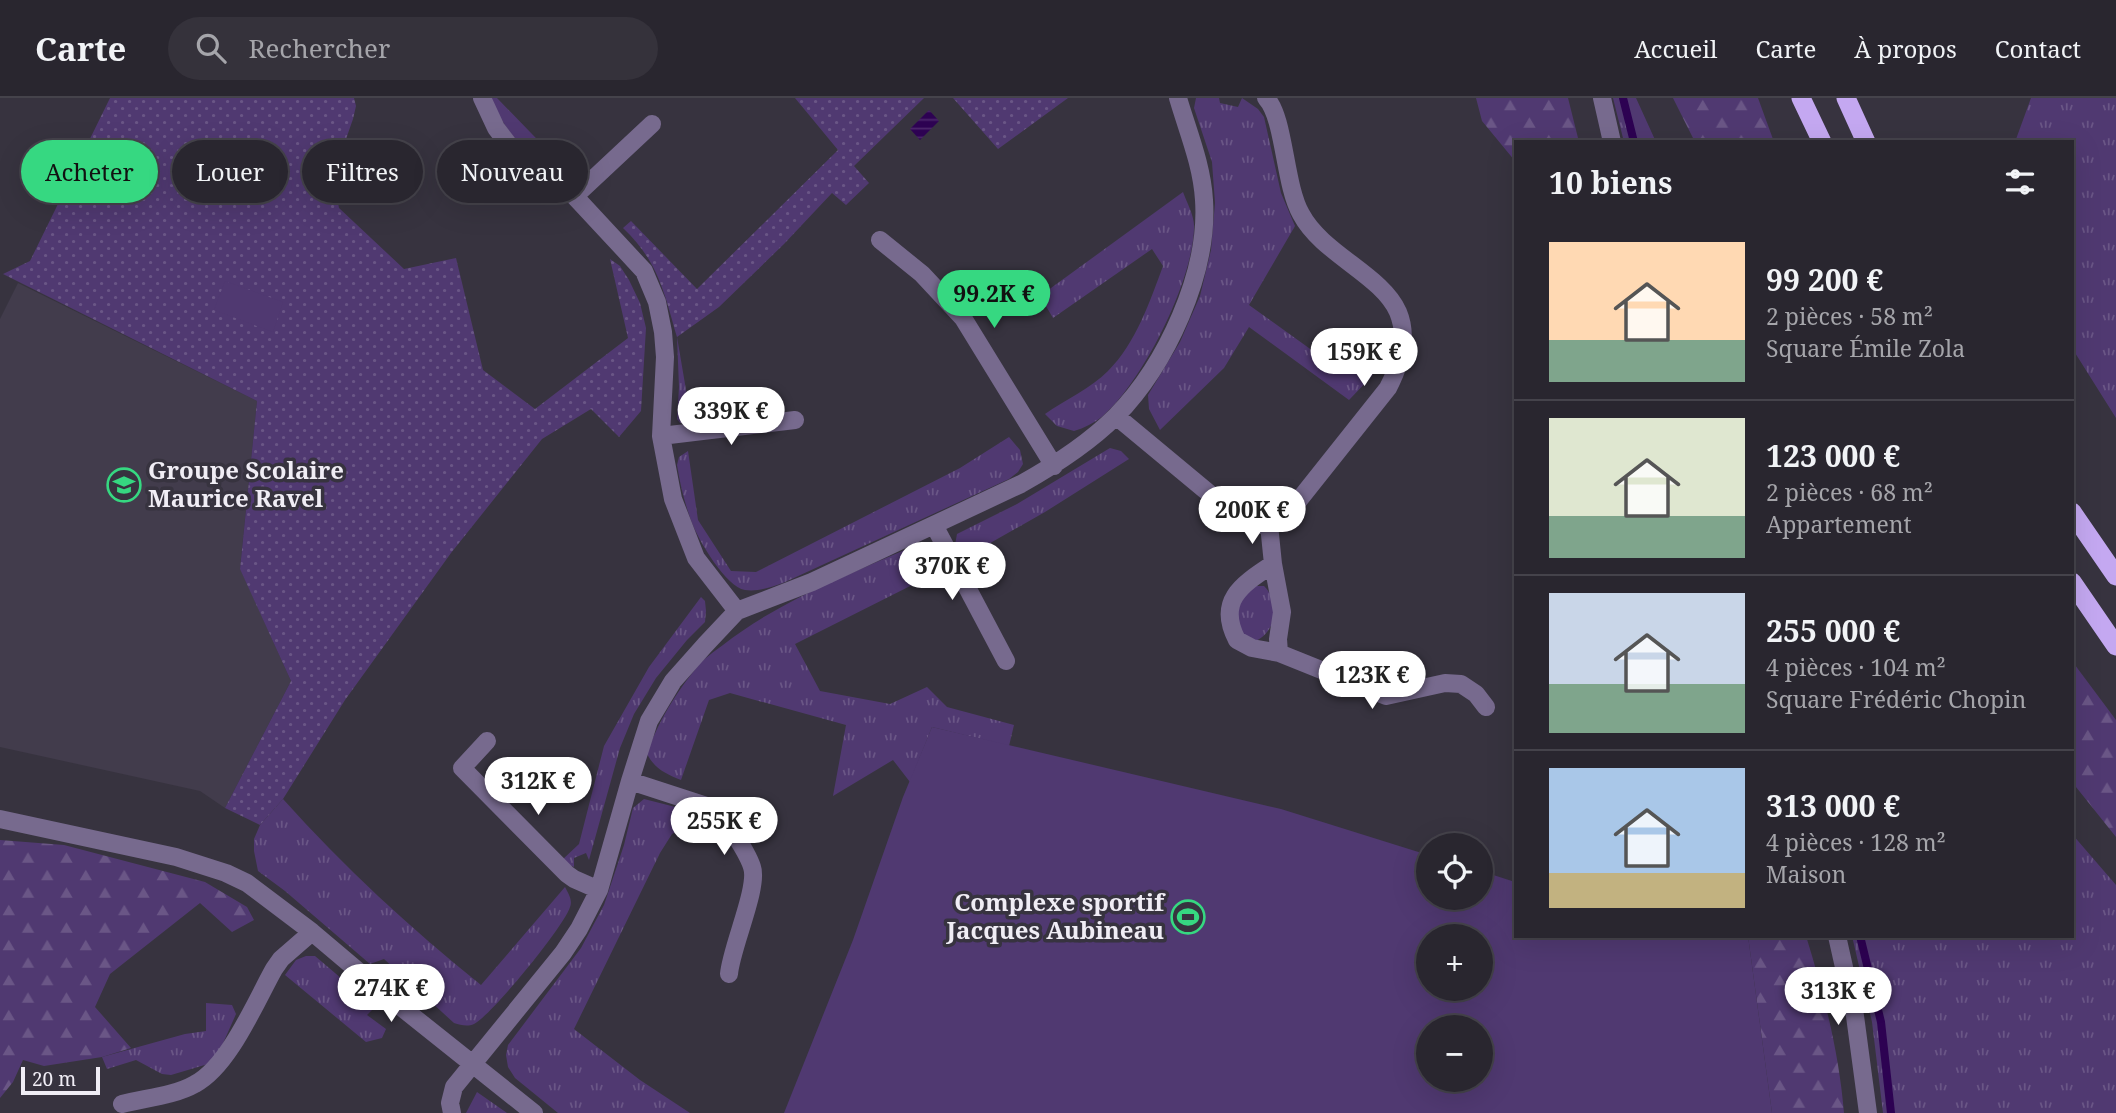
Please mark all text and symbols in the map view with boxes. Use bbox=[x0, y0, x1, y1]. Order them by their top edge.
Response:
search box bbox=[168, 17, 658, 80]
text: Carte bbox=[35, 26, 126, 71]
icon: search bbox=[192, 29, 230, 67]
text: Rechercher bbox=[248, 30, 390, 66]
text: Accueil bbox=[1634, 32, 1717, 65]
text: Carte bbox=[1755, 32, 1816, 65]
text: À propos bbox=[1854, 32, 1957, 65]
text: Contact bbox=[1995, 32, 2081, 65]
chip: Acheter bbox=[21, 140, 158, 203]
chip: Louer bbox=[172, 140, 288, 203]
chip: Filtres bbox=[302, 140, 423, 203]
chip: Nouveau bbox=[437, 140, 588, 203]
text: 10 biens bbox=[1549, 162, 1672, 203]
icon: filters bbox=[2001, 163, 2039, 201]
text: 99 200 € bbox=[1766, 259, 1883, 300]
icon: home bbox=[1605, 270, 1689, 354]
pin: 99.2K € bbox=[929, 271, 1059, 330]
text: 99.2K € bbox=[953, 277, 1035, 309]
text: 2 pièces · 58 m² bbox=[1766, 300, 1933, 332]
pin: 159K € bbox=[1307, 328, 1421, 388]
text: Square Émile Zola bbox=[1766, 332, 1965, 364]
text: 159K € bbox=[1327, 335, 1401, 367]
pin: 339K € bbox=[674, 388, 788, 447]
text: 339K € bbox=[694, 394, 768, 426]
text: 123 000 € bbox=[1766, 435, 1900, 476]
icon: home bbox=[1605, 446, 1689, 530]
place label: Groupe Scolaire Maurice Ravel bbox=[148, 453, 344, 514]
school or university icon: Groupe Scolaire Maurice Ravel bbox=[105, 466, 143, 504]
text: 2 pièces · 68 m² bbox=[1766, 476, 1933, 508]
pin: 200K € bbox=[1195, 486, 1309, 546]
text: 200K € bbox=[1215, 493, 1289, 525]
text: Appartement bbox=[1766, 508, 1912, 540]
pin: 370K € bbox=[895, 542, 1009, 602]
text: 370K € bbox=[915, 549, 989, 581]
text: 255 000 € bbox=[1766, 610, 1900, 651]
icon: home bbox=[1605, 621, 1689, 705]
text: 4 pièces · 104 m² bbox=[1766, 651, 1946, 683]
pin: 123K € bbox=[1315, 652, 1429, 711]
text: 123K € bbox=[1335, 658, 1409, 690]
text: Square Frédéric Chopin bbox=[1766, 683, 2026, 715]
pin: 312K € bbox=[481, 758, 595, 817]
text: 312K € bbox=[501, 764, 575, 796]
text: 313 000 € bbox=[1766, 785, 1900, 826]
icon: home bbox=[1605, 796, 1689, 880]
pin: 255K € bbox=[667, 798, 781, 857]
text: 255K € bbox=[687, 804, 761, 836]
text: 4 pièces · 128 m² bbox=[1766, 826, 1946, 858]
map controls bbox=[1416, 833, 1493, 1092]
button: locate bbox=[1416, 833, 1493, 910]
text: Maison bbox=[1766, 858, 1846, 890]
place label: Complexe sportif Jacques Aubineau bbox=[946, 885, 1166, 946]
sports icon: Complexe sportif Jacques Aubineau bbox=[1169, 898, 1207, 936]
button: + bbox=[1416, 924, 1493, 1001]
pin: 274K € bbox=[334, 964, 448, 1024]
pin: 313K € bbox=[1781, 968, 1895, 1027]
text: 274K € bbox=[354, 971, 428, 1003]
text: 313K € bbox=[1801, 974, 1875, 1006]
button: − bbox=[1416, 1015, 1493, 1092]
scale bar bbox=[21, 1064, 100, 1096]
text: 20 m bbox=[32, 1066, 76, 1092]

